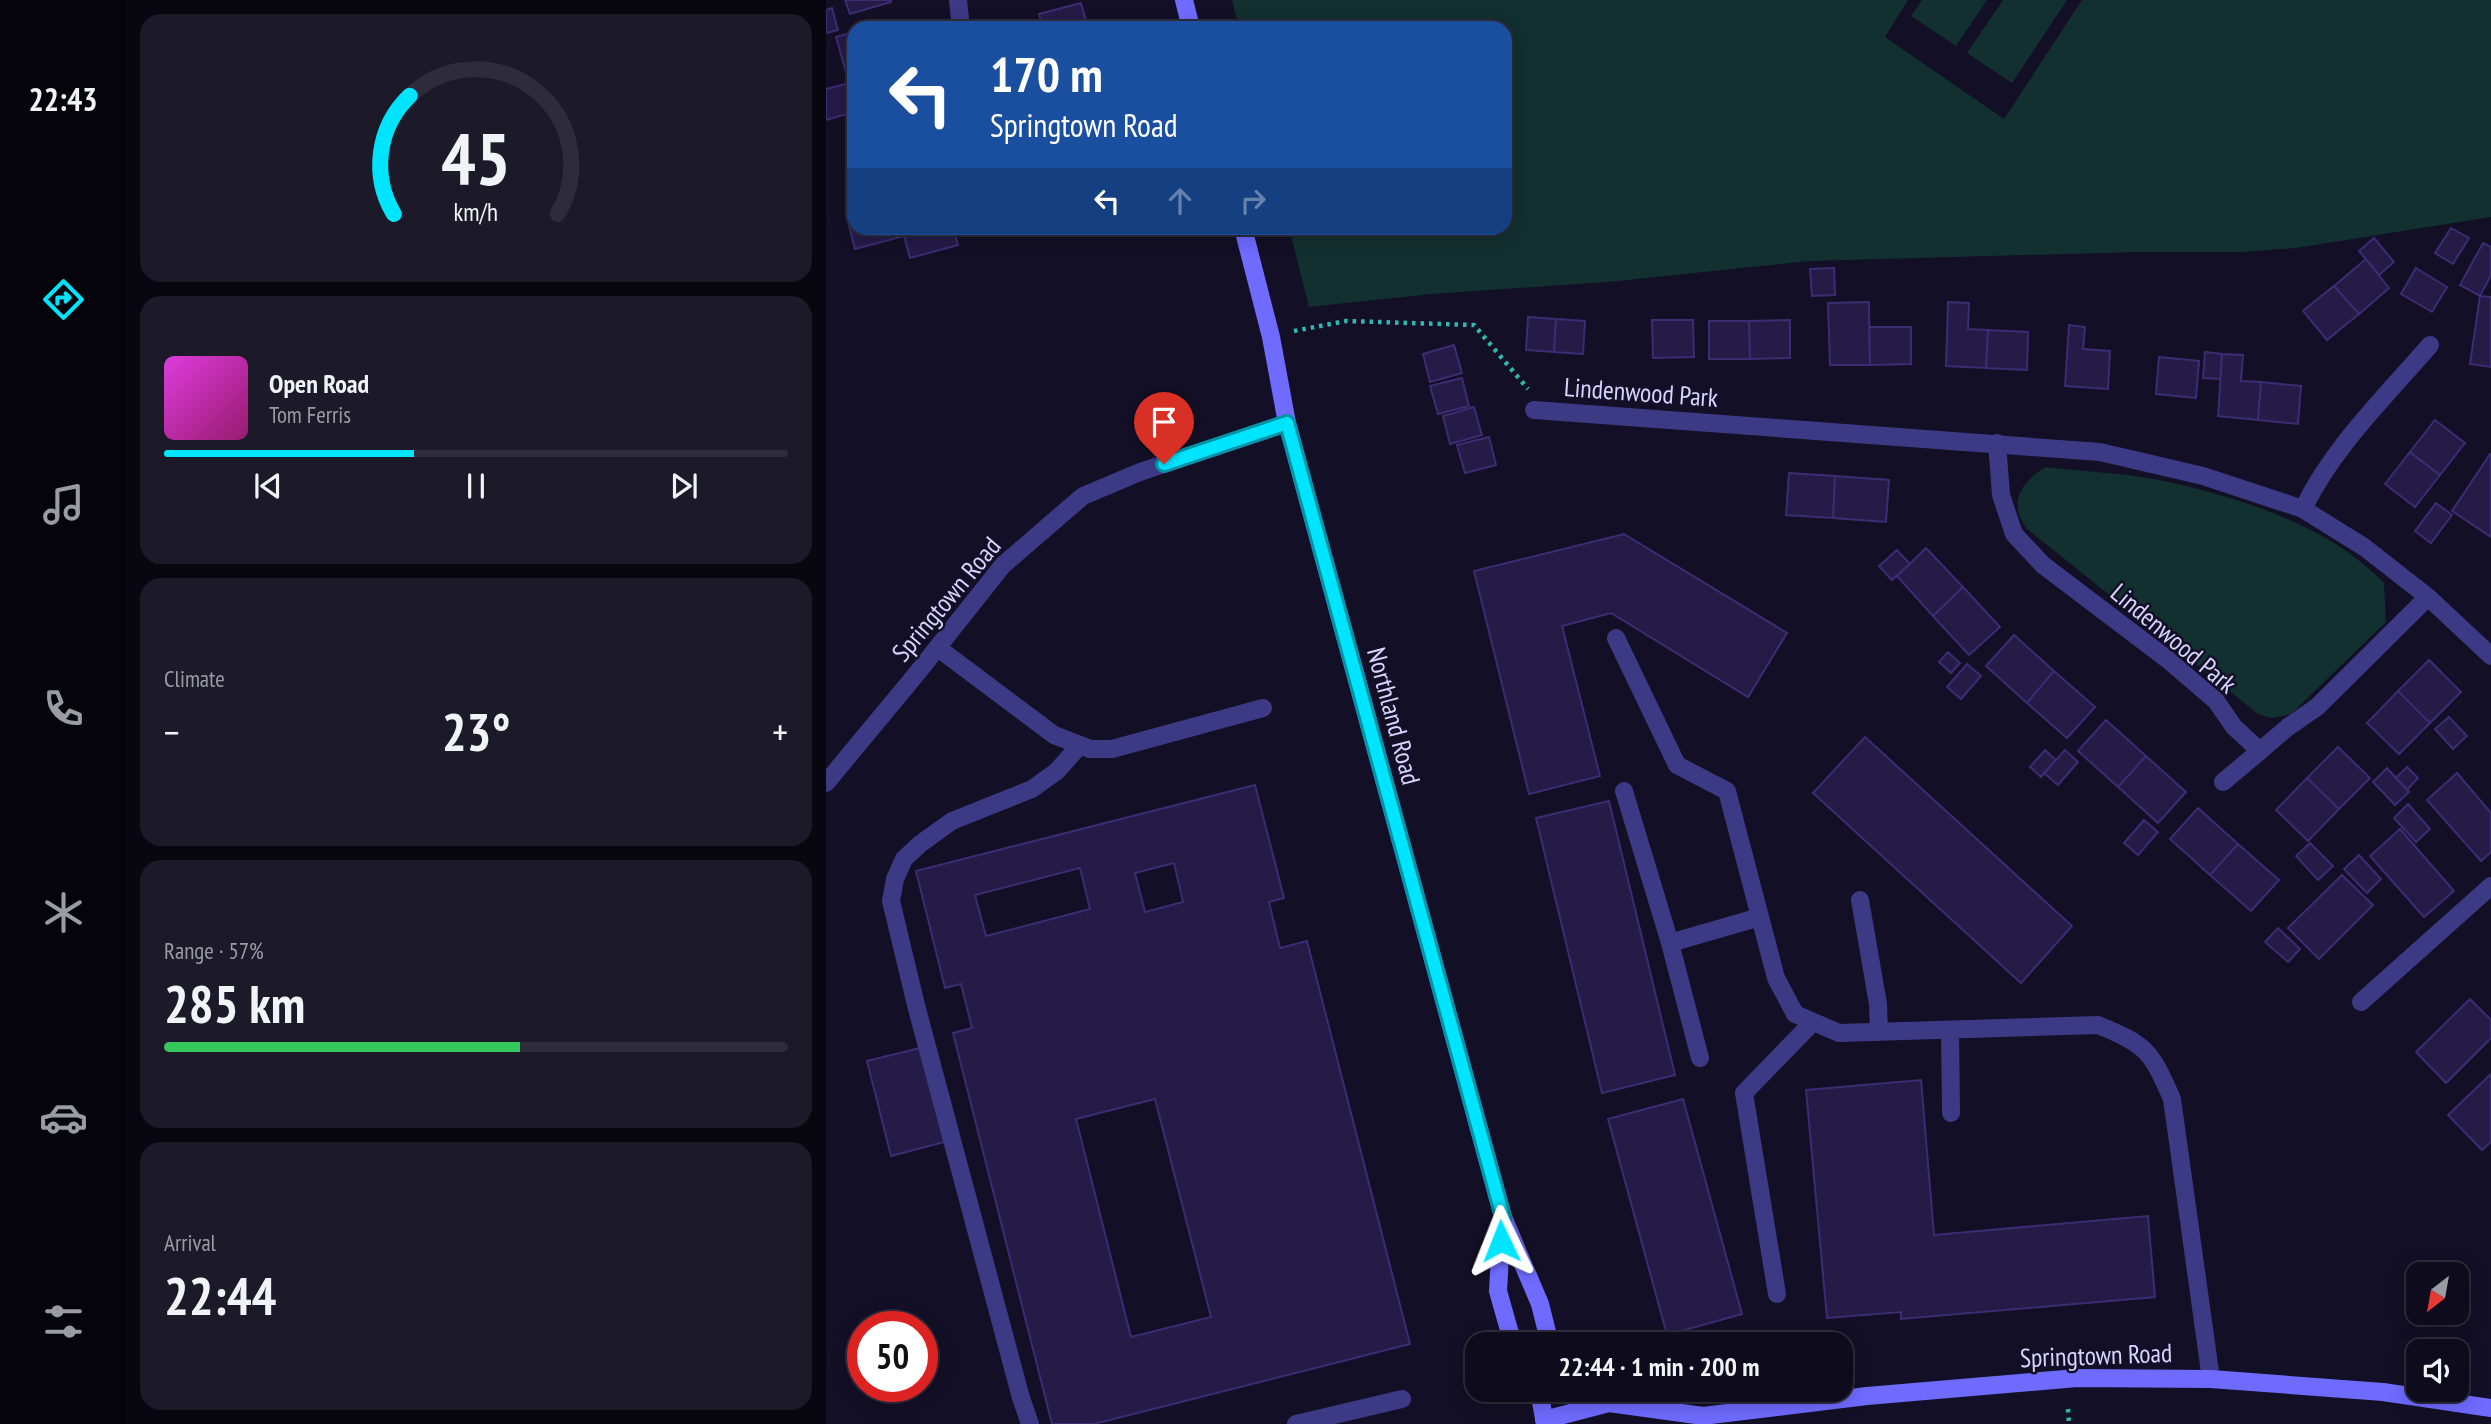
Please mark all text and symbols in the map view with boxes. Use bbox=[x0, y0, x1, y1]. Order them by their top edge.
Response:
text: 170 m bbox=[990, 42, 1103, 106]
icon: left bbox=[875, 49, 966, 140]
text: 22:43 bbox=[28, 78, 98, 120]
text: Springtown Road bbox=[990, 104, 1178, 146]
text: 45 bbox=[441, 110, 511, 204]
icon: left bbox=[1088, 182, 1126, 220]
icon: ahead bbox=[1161, 182, 1199, 220]
icon: right bbox=[1234, 182, 1272, 220]
text: km/h bbox=[454, 196, 498, 228]
icon: directions bbox=[39, 275, 88, 324]
text: Open Road bbox=[269, 367, 369, 400]
street label: Lindenwood Park bbox=[1563, 370, 1719, 414]
pin bbox=[1134, 392, 1194, 464]
text: Tom Ferris bbox=[269, 400, 351, 429]
icon: arrive bbox=[1145, 403, 1183, 441]
icon: previous bbox=[249, 467, 287, 505]
icon: pause bbox=[457, 467, 495, 505]
icon: next bbox=[665, 467, 703, 505]
icon: music bbox=[39, 480, 88, 529]
street label: Springtown Road bbox=[884, 530, 1008, 668]
street label: Lindenwood Park bbox=[2104, 576, 2244, 700]
street label: Northland Road bbox=[1360, 644, 1428, 788]
text: Climate bbox=[164, 664, 225, 693]
icon: phone bbox=[39, 684, 88, 733]
text: 23° bbox=[442, 698, 510, 765]
text: − bbox=[164, 707, 180, 756]
text: + bbox=[772, 707, 788, 756]
icon: climate bbox=[39, 888, 88, 937]
text: Range · 57% bbox=[164, 936, 264, 965]
text: 285 km bbox=[164, 970, 305, 1037]
icon: car bbox=[39, 1093, 88, 1142]
position arrow bbox=[1464, 1204, 1538, 1278]
text: Arrival bbox=[164, 1228, 216, 1257]
text: 22:44 bbox=[164, 1262, 276, 1329]
north arrow bbox=[2406, 1262, 2469, 1325]
map controls bbox=[2406, 1262, 2469, 1402]
icon: filters bbox=[39, 1297, 88, 1346]
speed limit sign: 50 bbox=[847, 1311, 938, 1402]
street label: Springtown Road bbox=[2019, 1336, 2173, 1374]
button: sound bbox=[2406, 1339, 2469, 1402]
text: 22:44 · 1 min · 200 m bbox=[1559, 1350, 1759, 1383]

